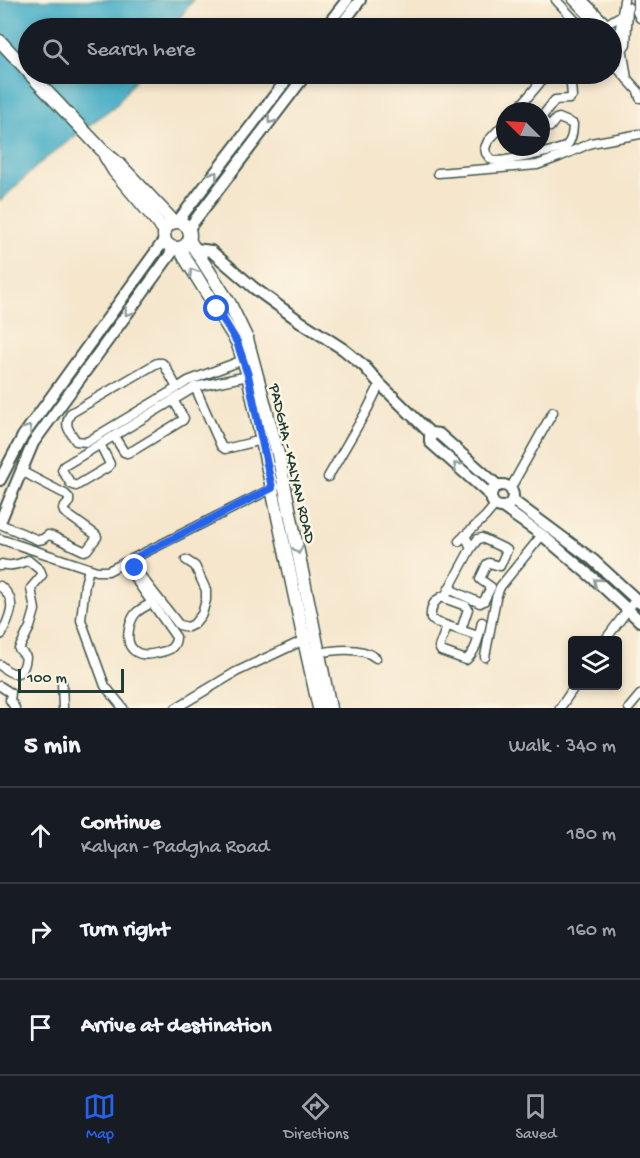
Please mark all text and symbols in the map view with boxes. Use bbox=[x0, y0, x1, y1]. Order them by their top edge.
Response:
search box bbox=[18, 18, 622, 84]
icon: search bbox=[39, 35, 72, 68]
text: Search here bbox=[87, 38, 195, 64]
north arrow bbox=[496, 102, 550, 156]
one-way arrow bbox=[267, 114, 278, 125]
one-way arrow bbox=[207, 171, 218, 182]
one-way arrow bbox=[189, 268, 201, 278]
route start bbox=[203, 295, 229, 321]
one-way arrow bbox=[124, 306, 135, 317]
street label: PADGHA - KALYAN ROAD bbox=[263, 381, 318, 546]
one-way arrow bbox=[21, 424, 32, 435]
one-way arrow bbox=[453, 462, 464, 473]
one-way arrow bbox=[291, 545, 304, 555]
route end bbox=[121, 554, 147, 580]
one-way arrow bbox=[593, 578, 604, 589]
map controls bbox=[568, 636, 622, 690]
button: layers bbox=[568, 636, 622, 690]
scale bar bbox=[18, 666, 124, 694]
text: 100 m bbox=[27, 670, 67, 689]
text: 5 min bbox=[24, 732, 80, 763]
text: Walk · 340 m bbox=[509, 736, 616, 759]
text: Continue bbox=[81, 811, 161, 837]
icon: ahead bbox=[24, 819, 57, 852]
text: 180 m bbox=[567, 824, 616, 847]
text: Kalyan - Padgha Road bbox=[81, 837, 269, 860]
icon: right bbox=[24, 915, 57, 948]
text: Turn right bbox=[81, 918, 169, 944]
text: 160 m bbox=[567, 920, 616, 943]
icon: arrive bbox=[24, 1011, 57, 1044]
text: Arrive at destination bbox=[81, 1014, 271, 1040]
tab: Map bbox=[83, 1090, 116, 1145]
tab: Directions bbox=[283, 1090, 349, 1145]
tab: Saved bbox=[515, 1090, 556, 1145]

